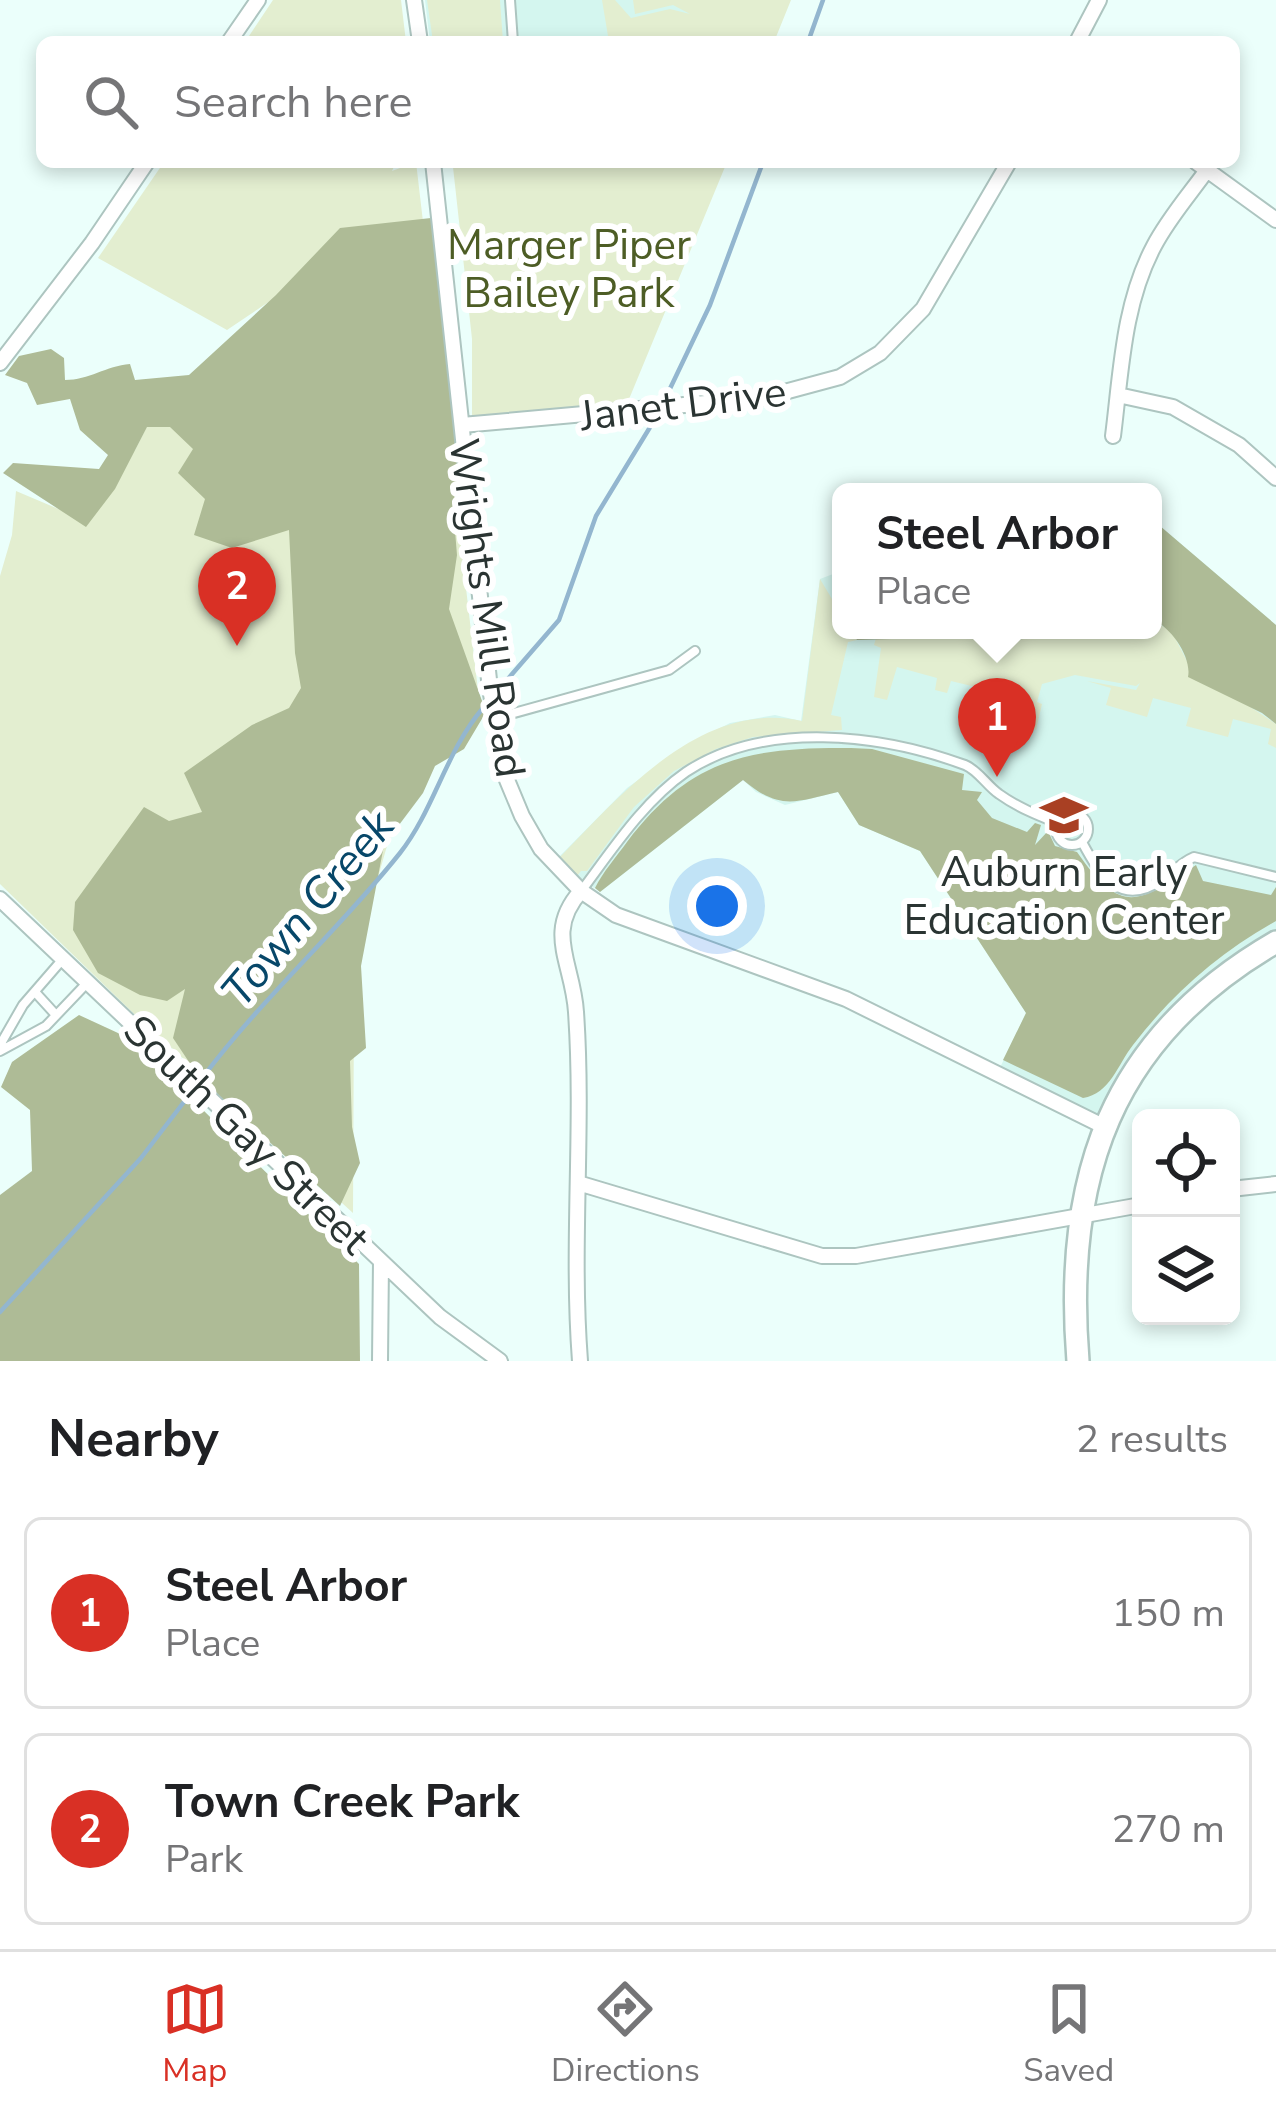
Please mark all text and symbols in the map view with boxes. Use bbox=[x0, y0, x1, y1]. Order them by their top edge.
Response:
search box bbox=[36, 36, 1240, 168]
icon: search bbox=[78, 69, 144, 135]
text: Search here bbox=[174, 72, 413, 133]
park label: Marger Piper Bailey Park bbox=[447, 217, 691, 322]
street label: Janet Drive bbox=[576, 364, 789, 446]
street label: Wrights Mill Road bbox=[435, 435, 539, 781]
popup bbox=[832, 483, 1162, 639]
text: Steel Arbor bbox=[876, 504, 1118, 565]
pin: 2 bbox=[198, 547, 276, 646]
text: Place bbox=[876, 565, 971, 618]
pin: 1 bbox=[958, 678, 1036, 777]
school or university icon: Auburn Early Education Center bbox=[1039, 790, 1089, 840]
water label: Town Creek bbox=[208, 796, 410, 1020]
place label: Auburn Early Education Center bbox=[903, 844, 1225, 949]
your location bbox=[687, 876, 747, 936]
street label: South Gay Street bbox=[110, 1003, 382, 1267]
map controls bbox=[1132, 1109, 1240, 1325]
button: locate bbox=[1132, 1109, 1240, 1217]
button: layers bbox=[1132, 1217, 1240, 1325]
text: Nearby bbox=[48, 1404, 219, 1474]
text: 2 results bbox=[1076, 1413, 1228, 1466]
text: Steel Arbor bbox=[165, 1556, 407, 1617]
text: 1 bbox=[78, 1587, 102, 1640]
text: 150 m bbox=[1111, 1587, 1225, 1640]
text: Place bbox=[165, 1617, 260, 1670]
text: Town Creek Park bbox=[165, 1772, 519, 1833]
text: 2 bbox=[78, 1803, 102, 1856]
text: 270 m bbox=[1111, 1803, 1225, 1856]
text: Park bbox=[165, 1833, 243, 1886]
tab: Map bbox=[162, 1976, 228, 2093]
tab: Directions bbox=[551, 1976, 700, 2093]
tab: Saved bbox=[1023, 1976, 1114, 2093]

